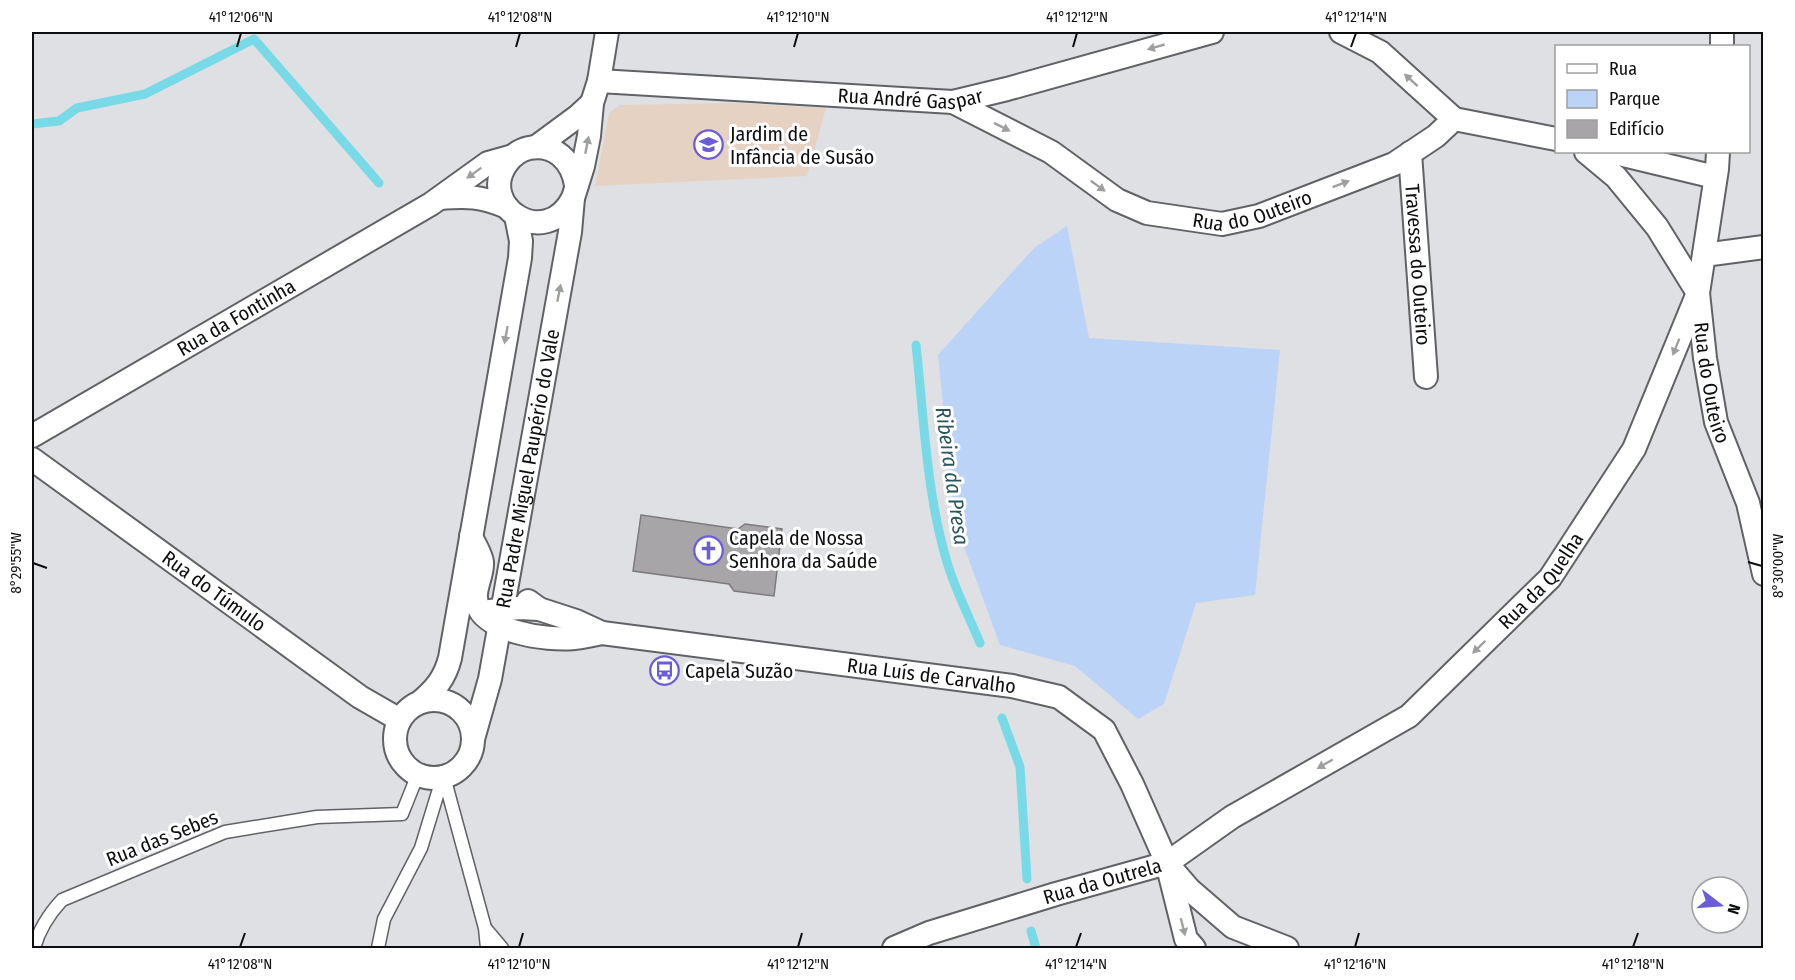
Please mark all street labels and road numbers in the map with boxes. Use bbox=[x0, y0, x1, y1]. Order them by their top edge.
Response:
street label: Rua André Gaspar bbox=[837, 83, 985, 114]
street label: Travessa do Outeiro bbox=[1400, 183, 1436, 346]
street label: Rua do Outeiro bbox=[1191, 185, 1315, 236]
street label: Rua da Fontinha bbox=[173, 274, 299, 361]
street label: Rua do Outeiro bbox=[1689, 321, 1735, 447]
street label: Rua Padre Miguel Paupério do Vale bbox=[491, 327, 564, 610]
street label: Rua da Quelha bbox=[1493, 528, 1588, 634]
street label: Rua do Túmulo bbox=[158, 545, 271, 637]
street label: Rua Luís de Carvalho bbox=[846, 653, 1017, 698]
street label: Rua das Sebes bbox=[103, 805, 221, 871]
street label: Rua da Outrela bbox=[1040, 853, 1164, 909]

